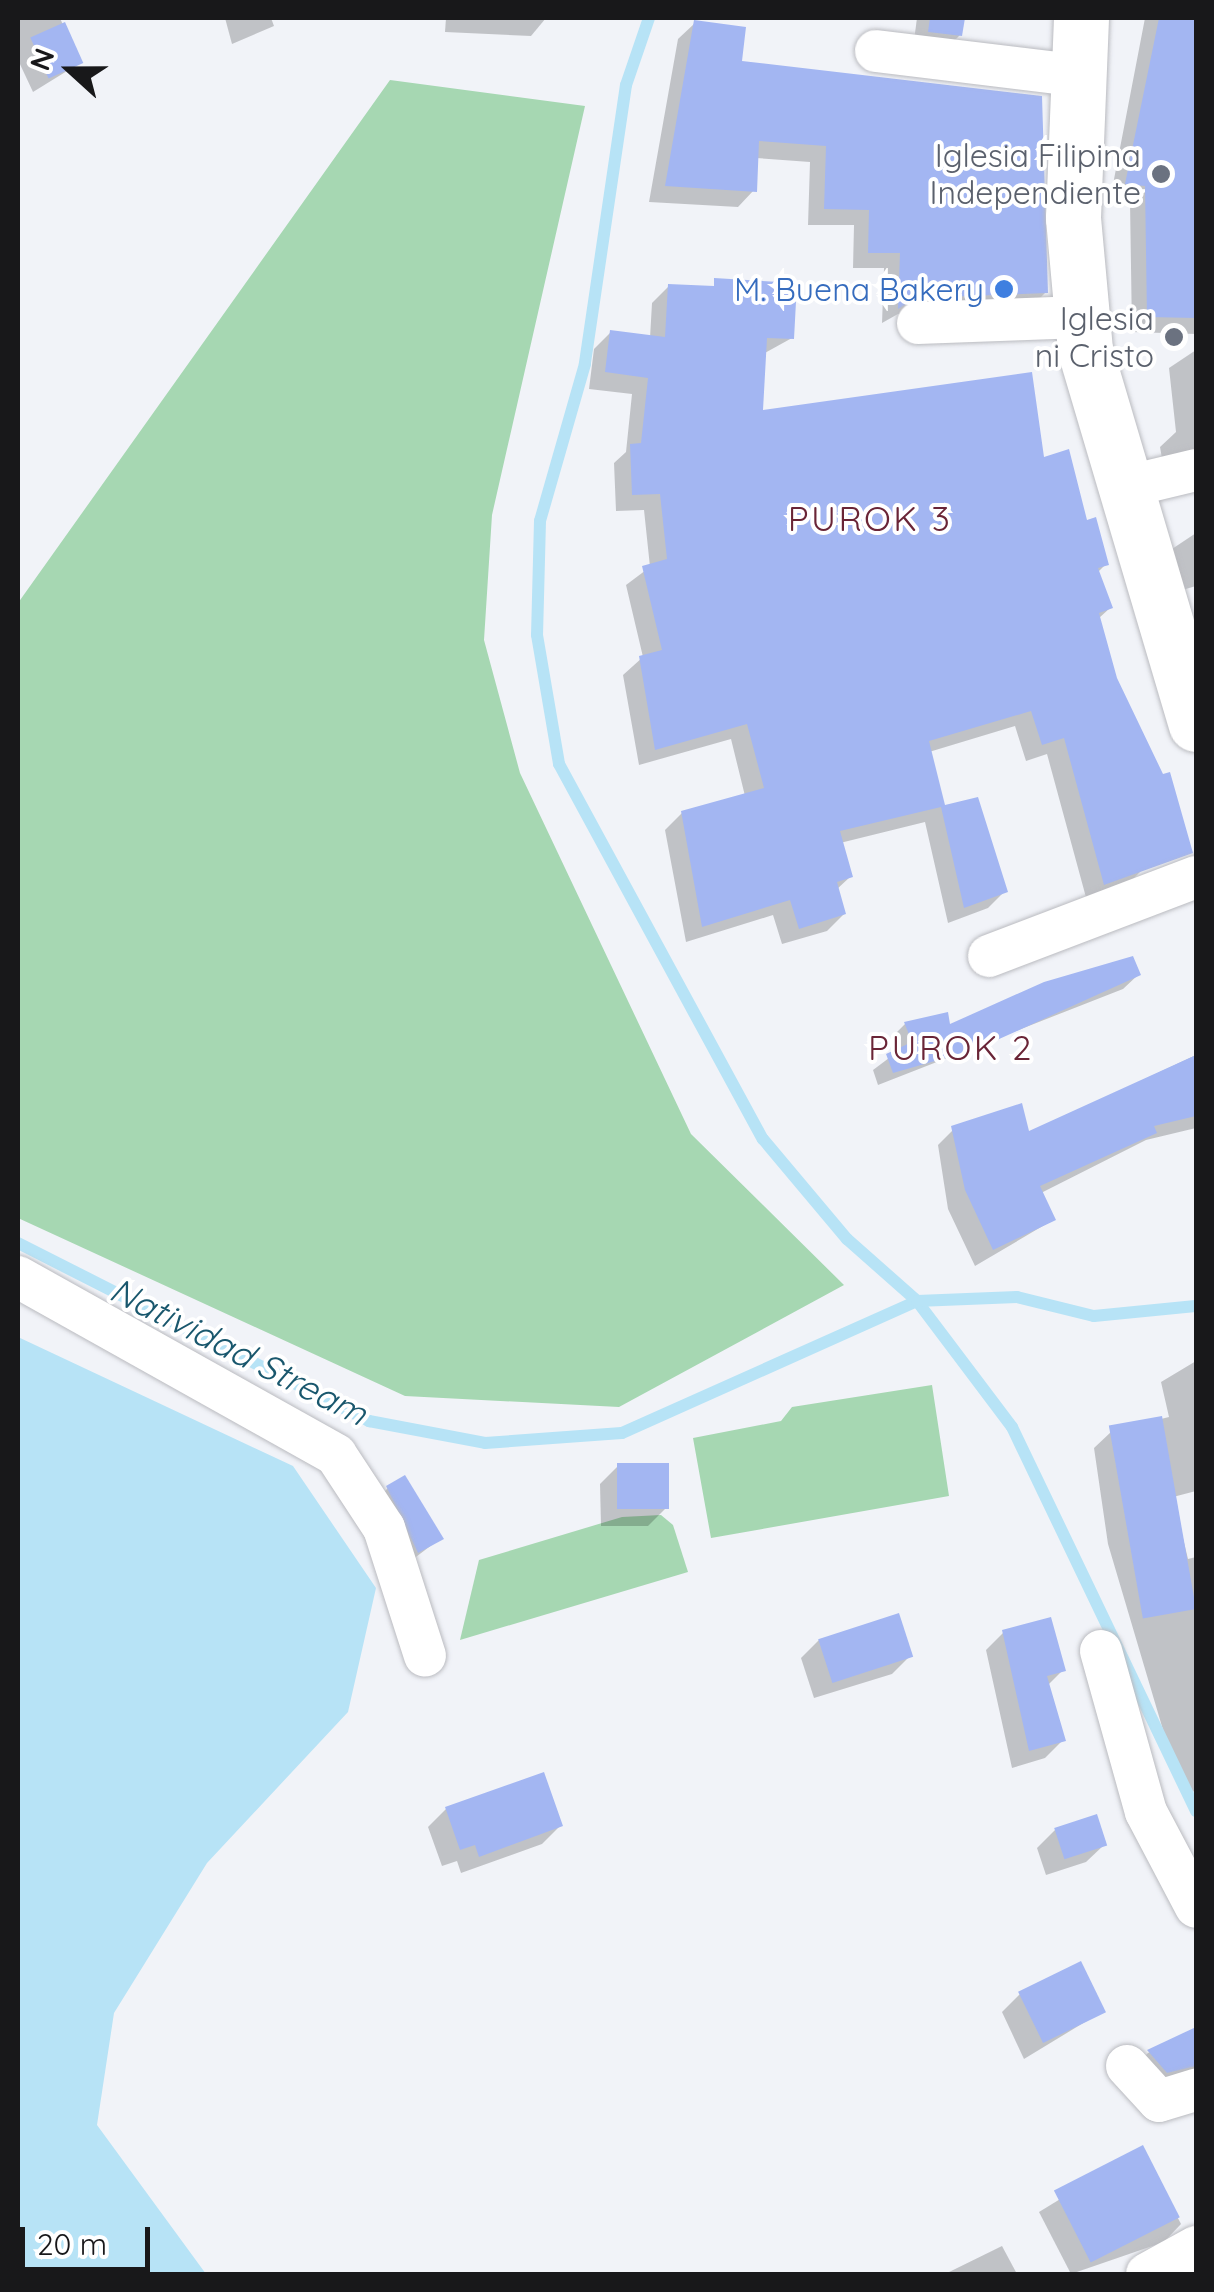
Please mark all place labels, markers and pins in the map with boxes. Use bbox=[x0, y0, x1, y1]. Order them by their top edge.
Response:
place label: Iglesia Filipina Independiente bbox=[929, 137, 1141, 212]
marker: Iglesia Filipina Independiente bbox=[1150, 163, 1172, 185]
place label: M. Buena Bakery bbox=[734, 270, 984, 308]
marker: M. Buena Bakery bbox=[993, 278, 1015, 300]
place label: Iglesia ni Cristo bbox=[1035, 300, 1154, 375]
marker: Iglesia ni Cristo bbox=[1163, 326, 1185, 348]

